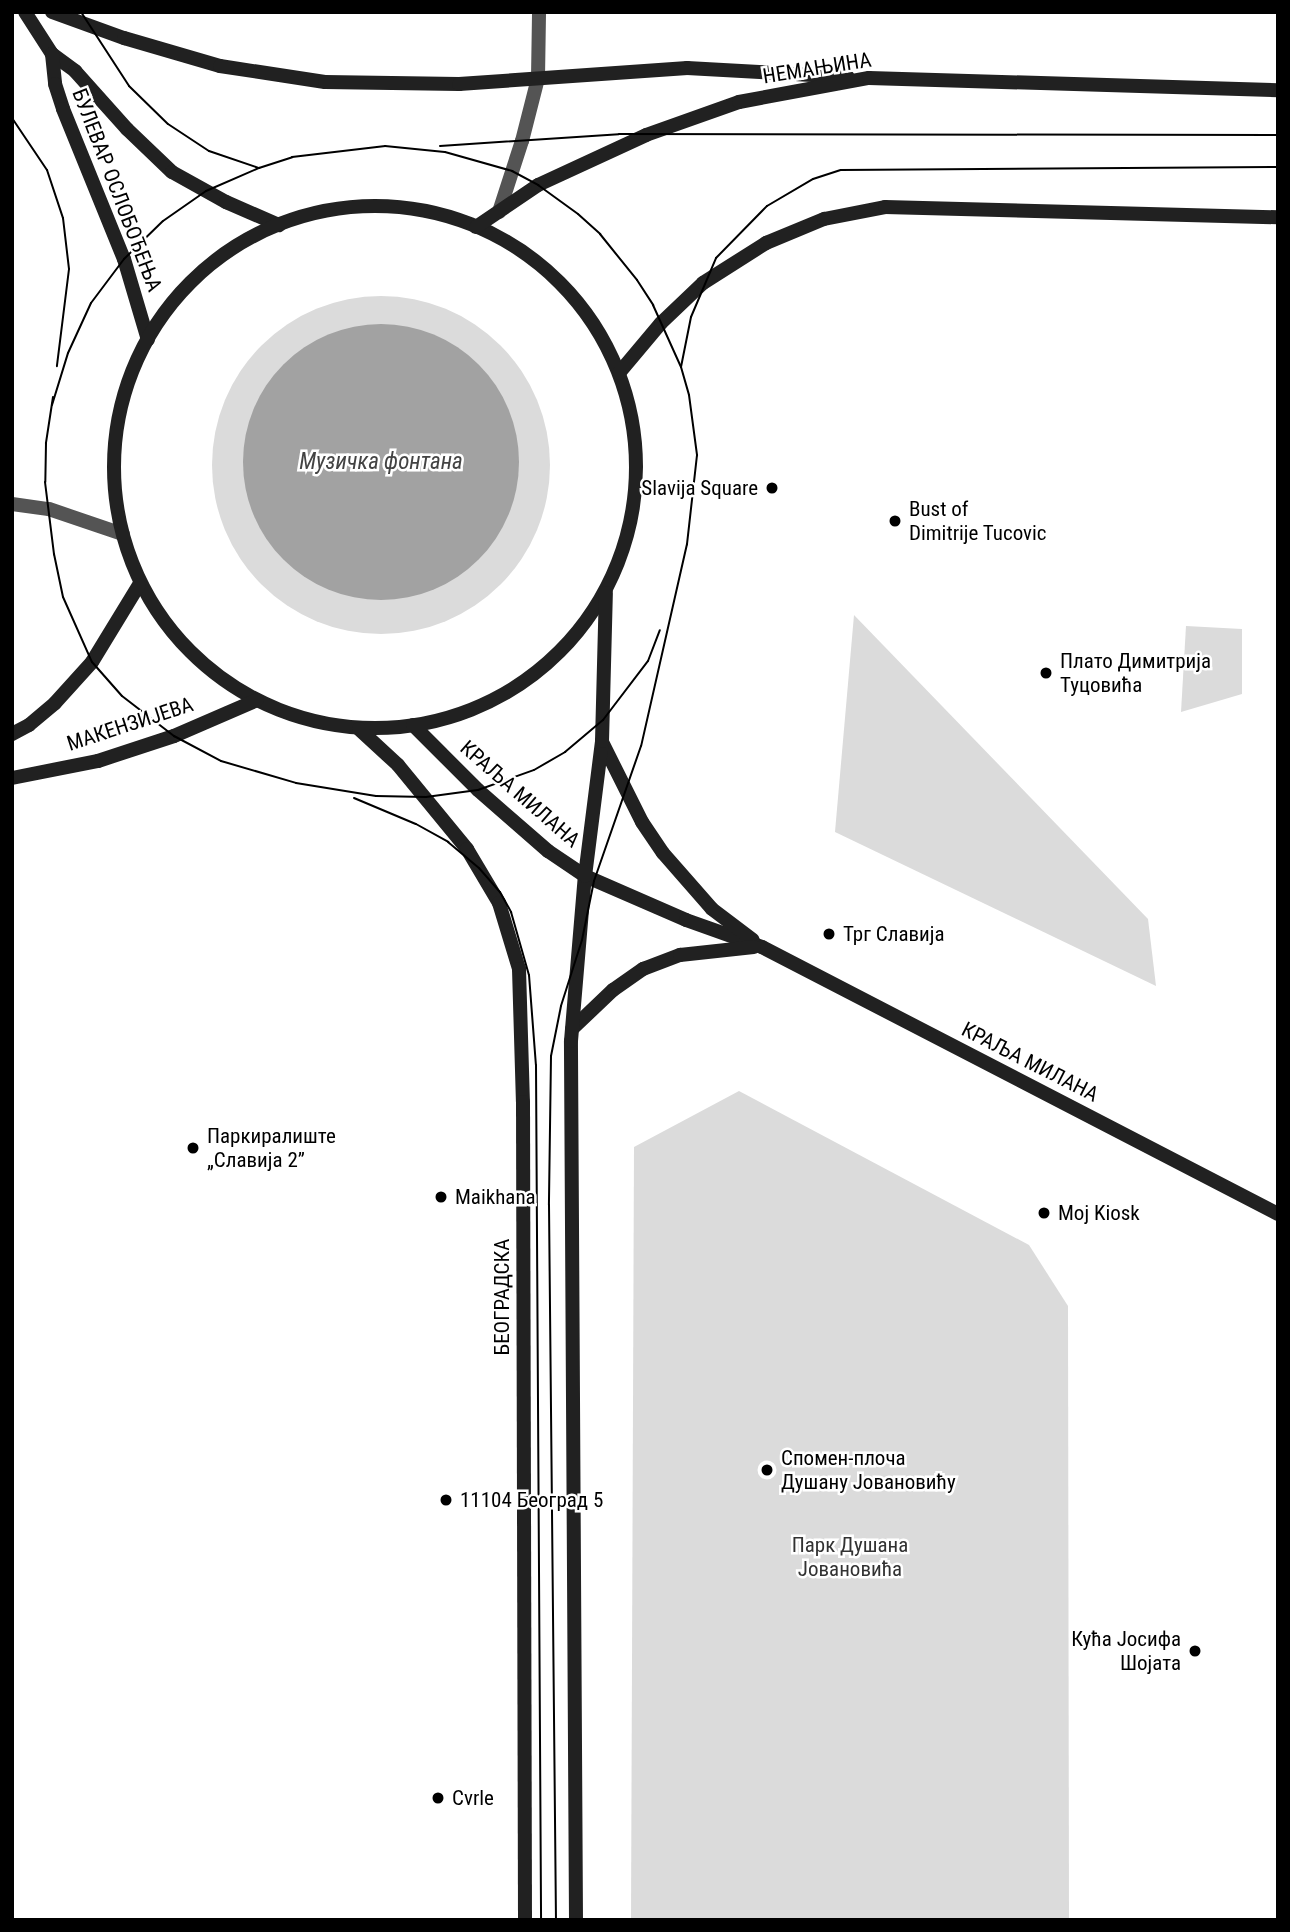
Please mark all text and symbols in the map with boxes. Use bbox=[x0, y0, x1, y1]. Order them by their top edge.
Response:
street label: НЕМАЊИНА bbox=[761, 47, 873, 89]
street label: БУЛЕВАР ОСЛОБОЂЕЊА bbox=[67, 85, 167, 295]
water label: Музичка фонтана bbox=[299, 448, 463, 476]
place label: Slavija Square bbox=[641, 475, 758, 501]
marker: Slavija Square bbox=[764, 480, 780, 496]
place label: Bust of Dimitrije Tucovic bbox=[909, 496, 1047, 546]
marker: Bust of Dimitrije Tucovic bbox=[887, 513, 903, 529]
place label: Плато Димитрија Туцовића bbox=[1060, 648, 1211, 698]
marker: Плато Димитрија Туцовића bbox=[1038, 665, 1054, 681]
street label: МАКЕНЗИЈЕВА bbox=[64, 692, 196, 756]
street label: КРАЉА МИЛАНА bbox=[455, 735, 585, 853]
place label: Трг Славија bbox=[843, 921, 945, 947]
marker: Трг Славија bbox=[821, 926, 837, 942]
street label: КРАЉА МИЛАНА bbox=[957, 1017, 1103, 1107]
place label: Паркиралиште „Славија 2” bbox=[207, 1123, 336, 1173]
marker: Паркиралиште „Славија 2” bbox=[185, 1140, 201, 1156]
place label: Maikhana bbox=[455, 1184, 536, 1210]
marker: Maikhana bbox=[433, 1189, 449, 1205]
place label: Moj Kiosk bbox=[1058, 1200, 1140, 1226]
marker: Moj Kiosk bbox=[1036, 1205, 1052, 1221]
street label: БЕОГРАДСКА bbox=[489, 1239, 515, 1355]
place label: Спомен-плоча Душану Јовановићу bbox=[781, 1445, 956, 1495]
marker: Спомен-плоча Душану Јовановићу bbox=[759, 1462, 775, 1478]
place label: 11104 Београд 5 bbox=[460, 1487, 603, 1513]
marker: 11104 Београд 5 bbox=[438, 1492, 454, 1508]
park label: Парк Душана Јовановића bbox=[792, 1532, 908, 1582]
place label: Кућа Јосифа Шојата bbox=[1071, 1626, 1181, 1676]
marker: Кућа Јосифа Шојата bbox=[1187, 1643, 1203, 1659]
place label: Cvrle bbox=[452, 1785, 494, 1811]
marker: Cvrle bbox=[430, 1790, 446, 1806]

